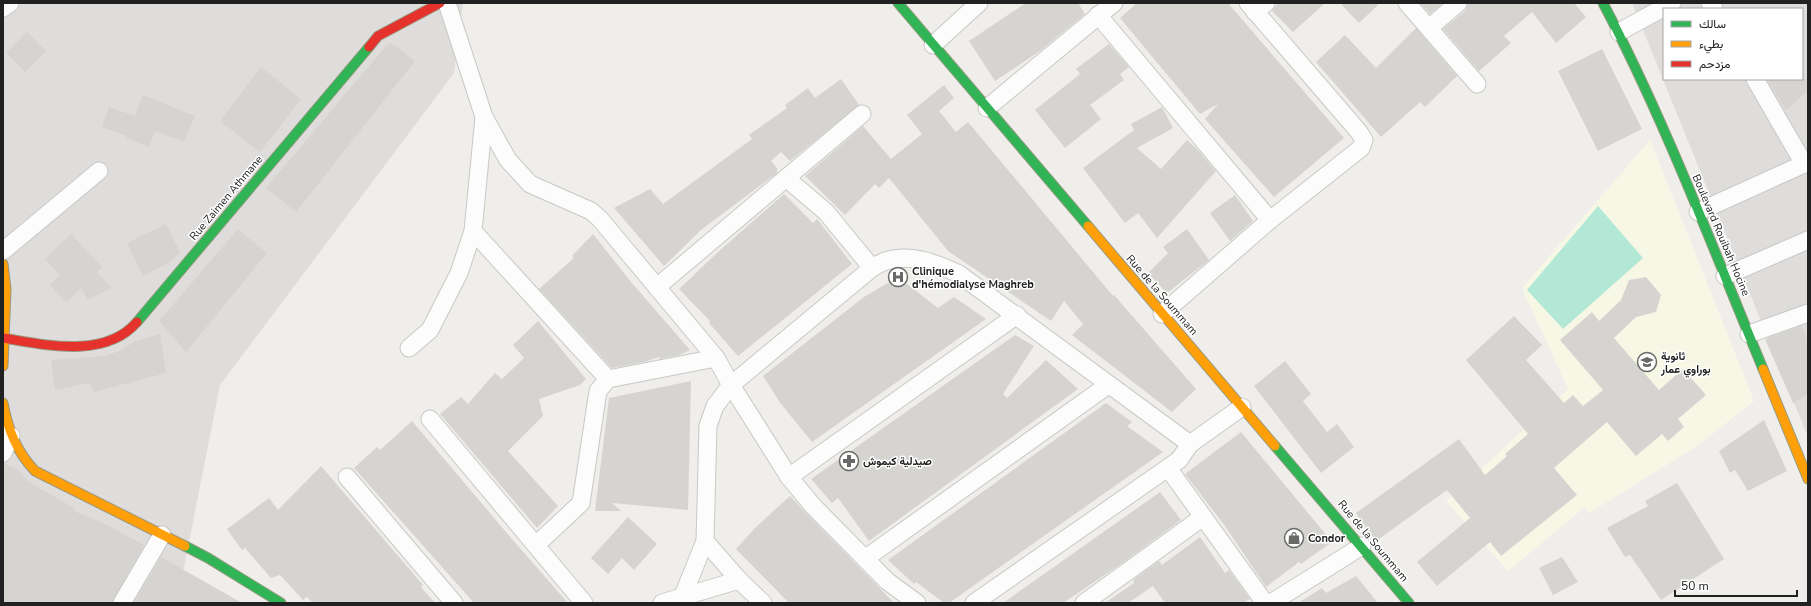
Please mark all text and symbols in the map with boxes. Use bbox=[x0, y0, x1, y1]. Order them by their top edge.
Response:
legend bbox=[1663, 8, 1803, 80]
text: سالك bbox=[1699, 16, 1726, 32]
text: بطيء bbox=[1699, 36, 1723, 54]
text: مزدحم bbox=[1699, 56, 1730, 72]
street label: Rue Zaimen Athmane bbox=[186, 152, 266, 244]
street label: Boulevard Rouibah Hocine bbox=[1689, 172, 1754, 298]
street label: Rue de la Soummam bbox=[1123, 251, 1201, 339]
place label: Clinique d'hémodialyse Maghreb bbox=[912, 264, 1034, 292]
hospital icon: Clinique d'hémodialyse Maghreb bbox=[887, 266, 909, 288]
place label: ثانوية بوراوي عمار bbox=[1660, 349, 1711, 378]
school or university icon: ثانوية بوراوي عمار bbox=[1636, 351, 1658, 373]
pharmacy icon: صيدلية كيموش bbox=[838, 450, 860, 472]
place label: صيدلية كيموش bbox=[863, 454, 932, 469]
street label: Rue de la Soummam bbox=[1334, 497, 1412, 585]
shop icon: Condor bbox=[1283, 527, 1305, 549]
place label: Condor bbox=[1308, 531, 1346, 546]
scale bar bbox=[1675, 572, 1797, 598]
text: 50 m bbox=[1681, 578, 1709, 594]

